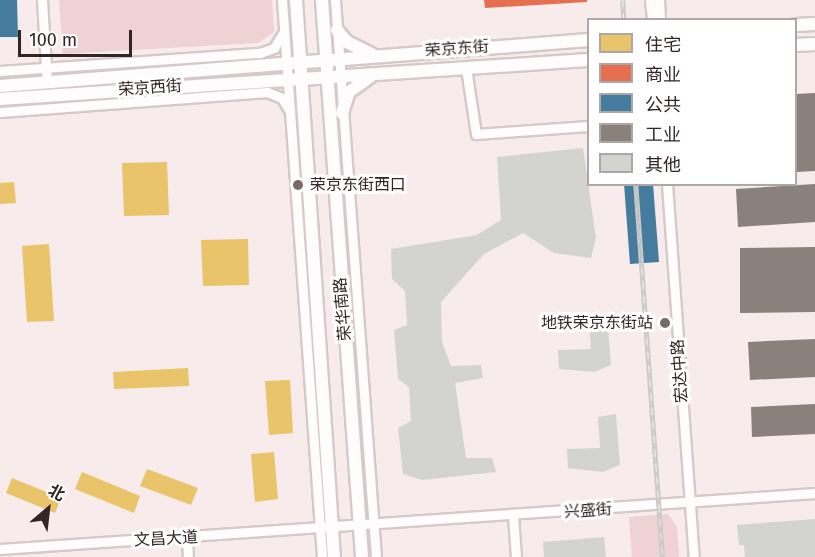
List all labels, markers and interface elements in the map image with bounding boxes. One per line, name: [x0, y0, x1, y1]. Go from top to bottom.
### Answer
scale bar: [21, 18, 135, 56]
legend: [587, 18, 797, 186]
text: 100 m: [29, 29, 77, 51]
text: 住宅: [645, 34, 681, 56]
street label: 荣京东街: [424, 37, 490, 61]
text: 商业: [645, 64, 681, 86]
street label: 荣京西街: [117, 76, 183, 100]
text: 公共: [645, 94, 681, 116]
text: 工业: [645, 124, 681, 146]
text: 其他: [645, 154, 681, 176]
place label: 荣京东街西口: [310, 175, 406, 195]
marker: 荣京东街西口: [291, 178, 305, 192]
street label: 荣华南路: [331, 276, 355, 342]
place label: 地铁荣京东街站: [541, 313, 653, 333]
marker: 地铁荣京东街站: [658, 316, 672, 330]
street label: 宏达中路: [668, 338, 692, 404]
north arrow: [18, 479, 78, 539]
text: 北: [45, 481, 68, 505]
street label: 兴盛街: [563, 500, 613, 522]
street label: 文昌大道: [134, 528, 198, 550]

